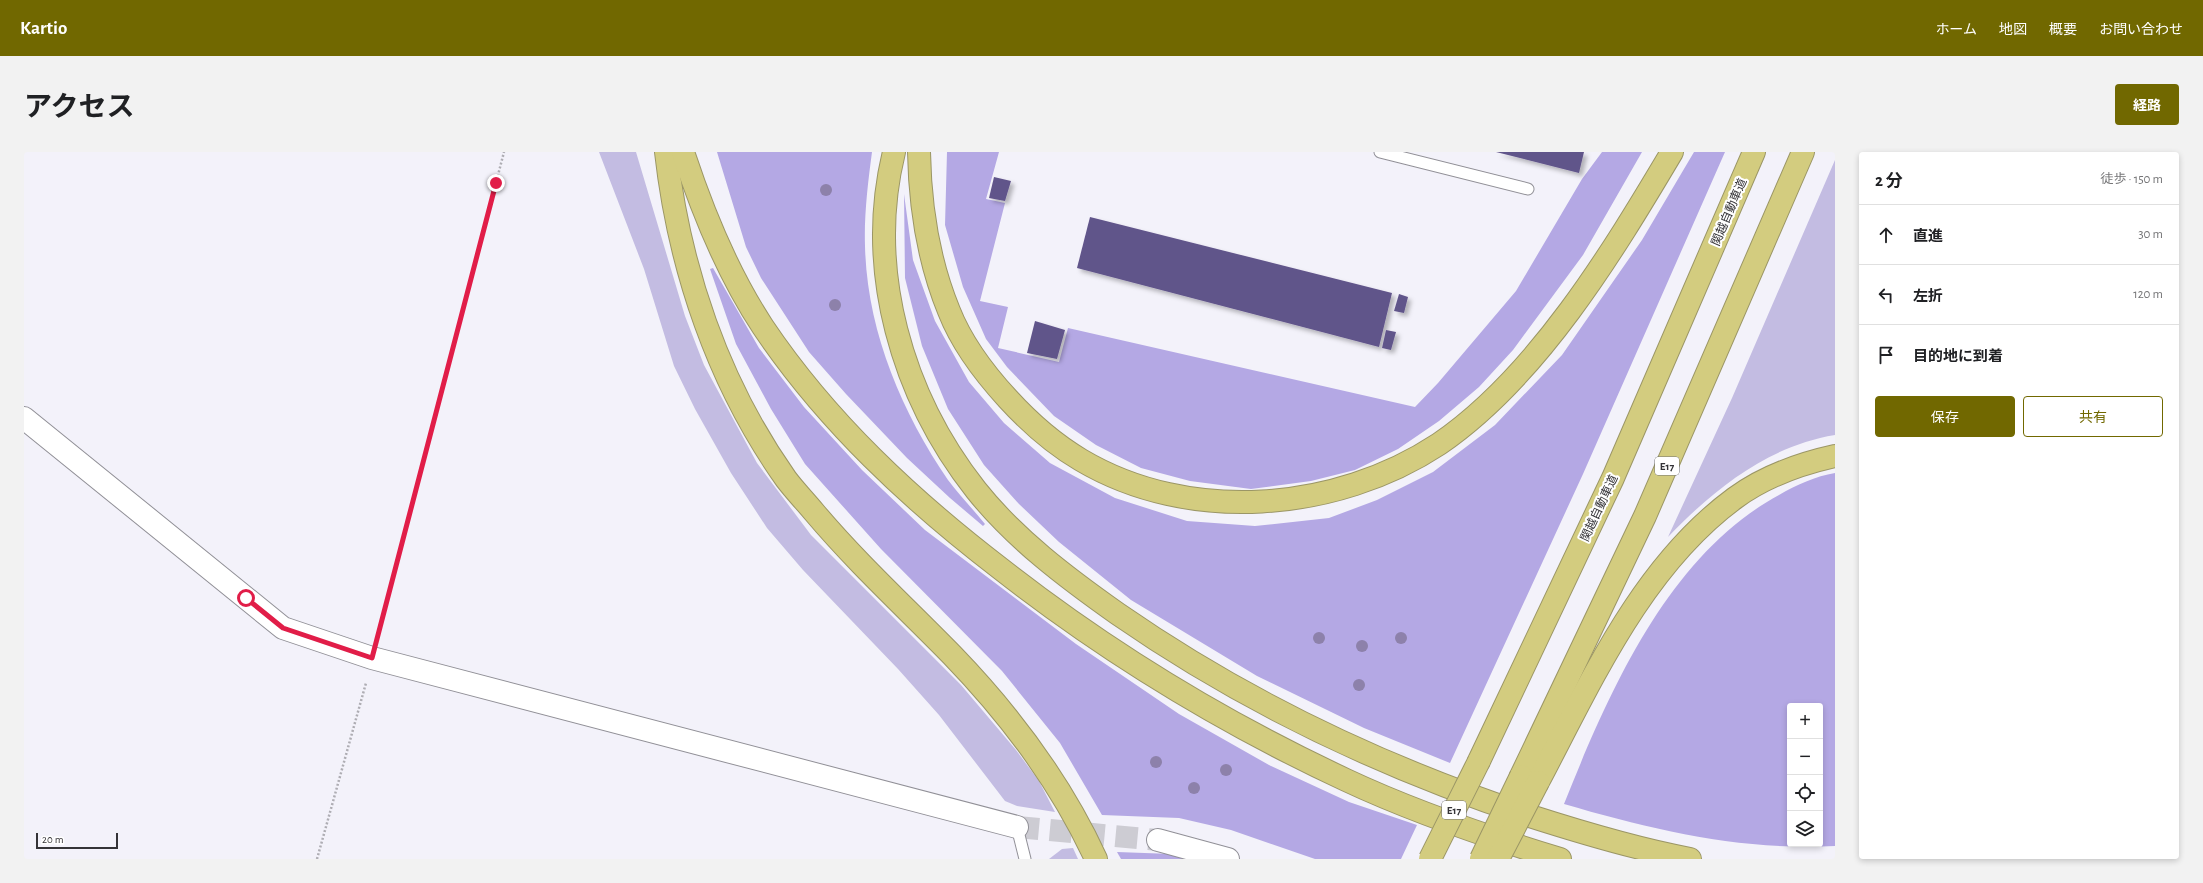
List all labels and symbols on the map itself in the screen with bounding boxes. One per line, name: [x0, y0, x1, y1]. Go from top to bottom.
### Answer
route end: [487, 174, 505, 192]
street label: 関越自動車道: [1708, 176, 1749, 247]
road number: E17: [1655, 457, 1679, 475]
street label: 関越自動車道: [1577, 472, 1620, 543]
route start: [237, 589, 255, 607]
road number: E17: [1442, 801, 1466, 819]
scale bar: [36, 831, 118, 850]

